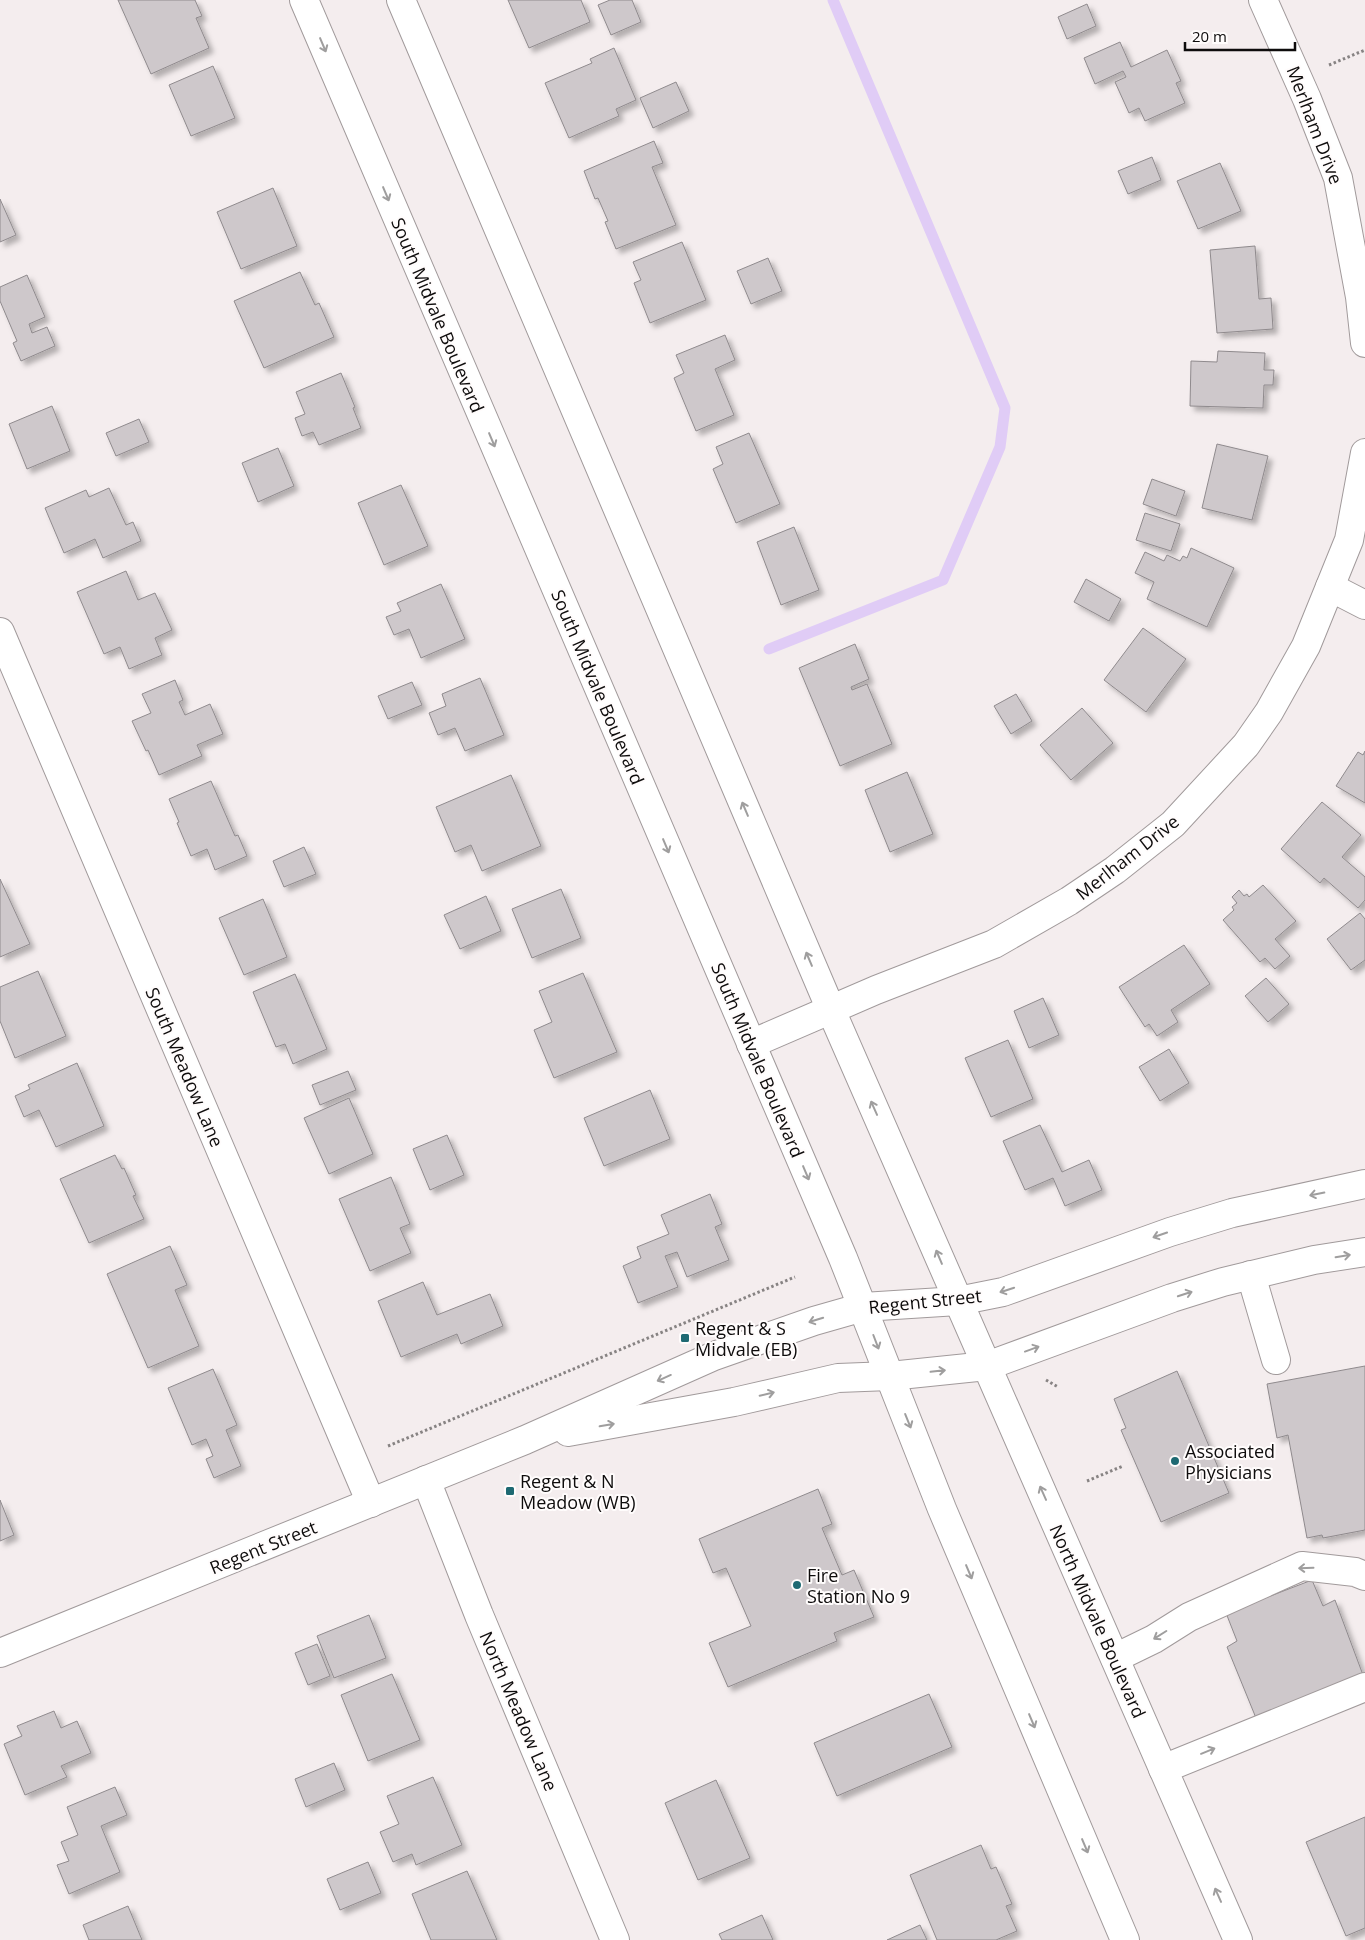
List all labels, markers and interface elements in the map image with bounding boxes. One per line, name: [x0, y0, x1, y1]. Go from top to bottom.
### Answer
scale bar: [1185, 20, 1295, 52]
text: 20 m: [1192, 26, 1227, 46]
one-way arrow: [318, 37, 328, 52]
street label: Merlham Drive: [1281, 63, 1349, 187]
one-way arrow: [383, 187, 392, 202]
street label: South Midvale Boulevard: [386, 214, 490, 416]
one-way arrow: [487, 432, 497, 447]
street label: South Midvale Boulevard: [546, 586, 650, 788]
one-way arrow: [740, 802, 750, 817]
street label: Merlham Drive: [1071, 809, 1183, 905]
one-way arrow: [662, 838, 672, 853]
one-way arrow: [804, 951, 813, 967]
street label: South Midvale Boulevard: [706, 959, 810, 1161]
street label: South Meadow Lane: [141, 984, 229, 1150]
one-way arrow: [868, 1101, 878, 1116]
one-way arrow: [801, 1165, 811, 1180]
one-way arrow: [1310, 1190, 1326, 1199]
one-way arrow: [1153, 1231, 1168, 1240]
one-way arrow: [933, 1250, 943, 1265]
one-way arrow: [1335, 1250, 1351, 1260]
street label: Regent Street: [867, 1283, 983, 1319]
one-way arrow: [999, 1285, 1015, 1295]
one-way arrow: [1177, 1289, 1193, 1298]
place label: Regent & S Midvale (EB): [695, 1316, 797, 1361]
one-way arrow: [808, 1316, 824, 1326]
marker: Regent & S Midvale (EB): [679, 1332, 691, 1344]
one-way arrow: [873, 1334, 882, 1349]
one-way arrow: [1024, 1344, 1040, 1353]
one-way arrow: [930, 1366, 946, 1376]
one-way arrow: [657, 1374, 672, 1384]
one-way arrow: [758, 1389, 774, 1398]
one-way arrow: [904, 1413, 913, 1428]
one-way arrow: [599, 1420, 615, 1429]
place label: Associated Physicians: [1185, 1439, 1275, 1484]
marker: Associated Physicians: [1169, 1455, 1181, 1467]
place label: Regent & N Meadow (WB): [520, 1469, 636, 1514]
marker: Regent & N Meadow (WB): [504, 1485, 516, 1497]
one-way arrow: [1037, 1486, 1047, 1501]
street label: Regent Street: [206, 1515, 320, 1579]
street label: North Midvale Boulevard: [1044, 1520, 1152, 1722]
place label: Fire Station No 9: [807, 1563, 910, 1608]
one-way arrow: [1299, 1563, 1315, 1573]
one-way arrow: [965, 1564, 974, 1579]
marker: Fire Station No 9: [791, 1579, 803, 1591]
street label: North Meadow Lane: [475, 1628, 563, 1794]
one-way arrow: [1153, 1631, 1167, 1641]
one-way arrow: [1028, 1713, 1037, 1729]
one-way arrow: [1200, 1746, 1216, 1755]
one-way arrow: [1081, 1838, 1091, 1853]
one-way arrow: [1213, 1888, 1223, 1903]

